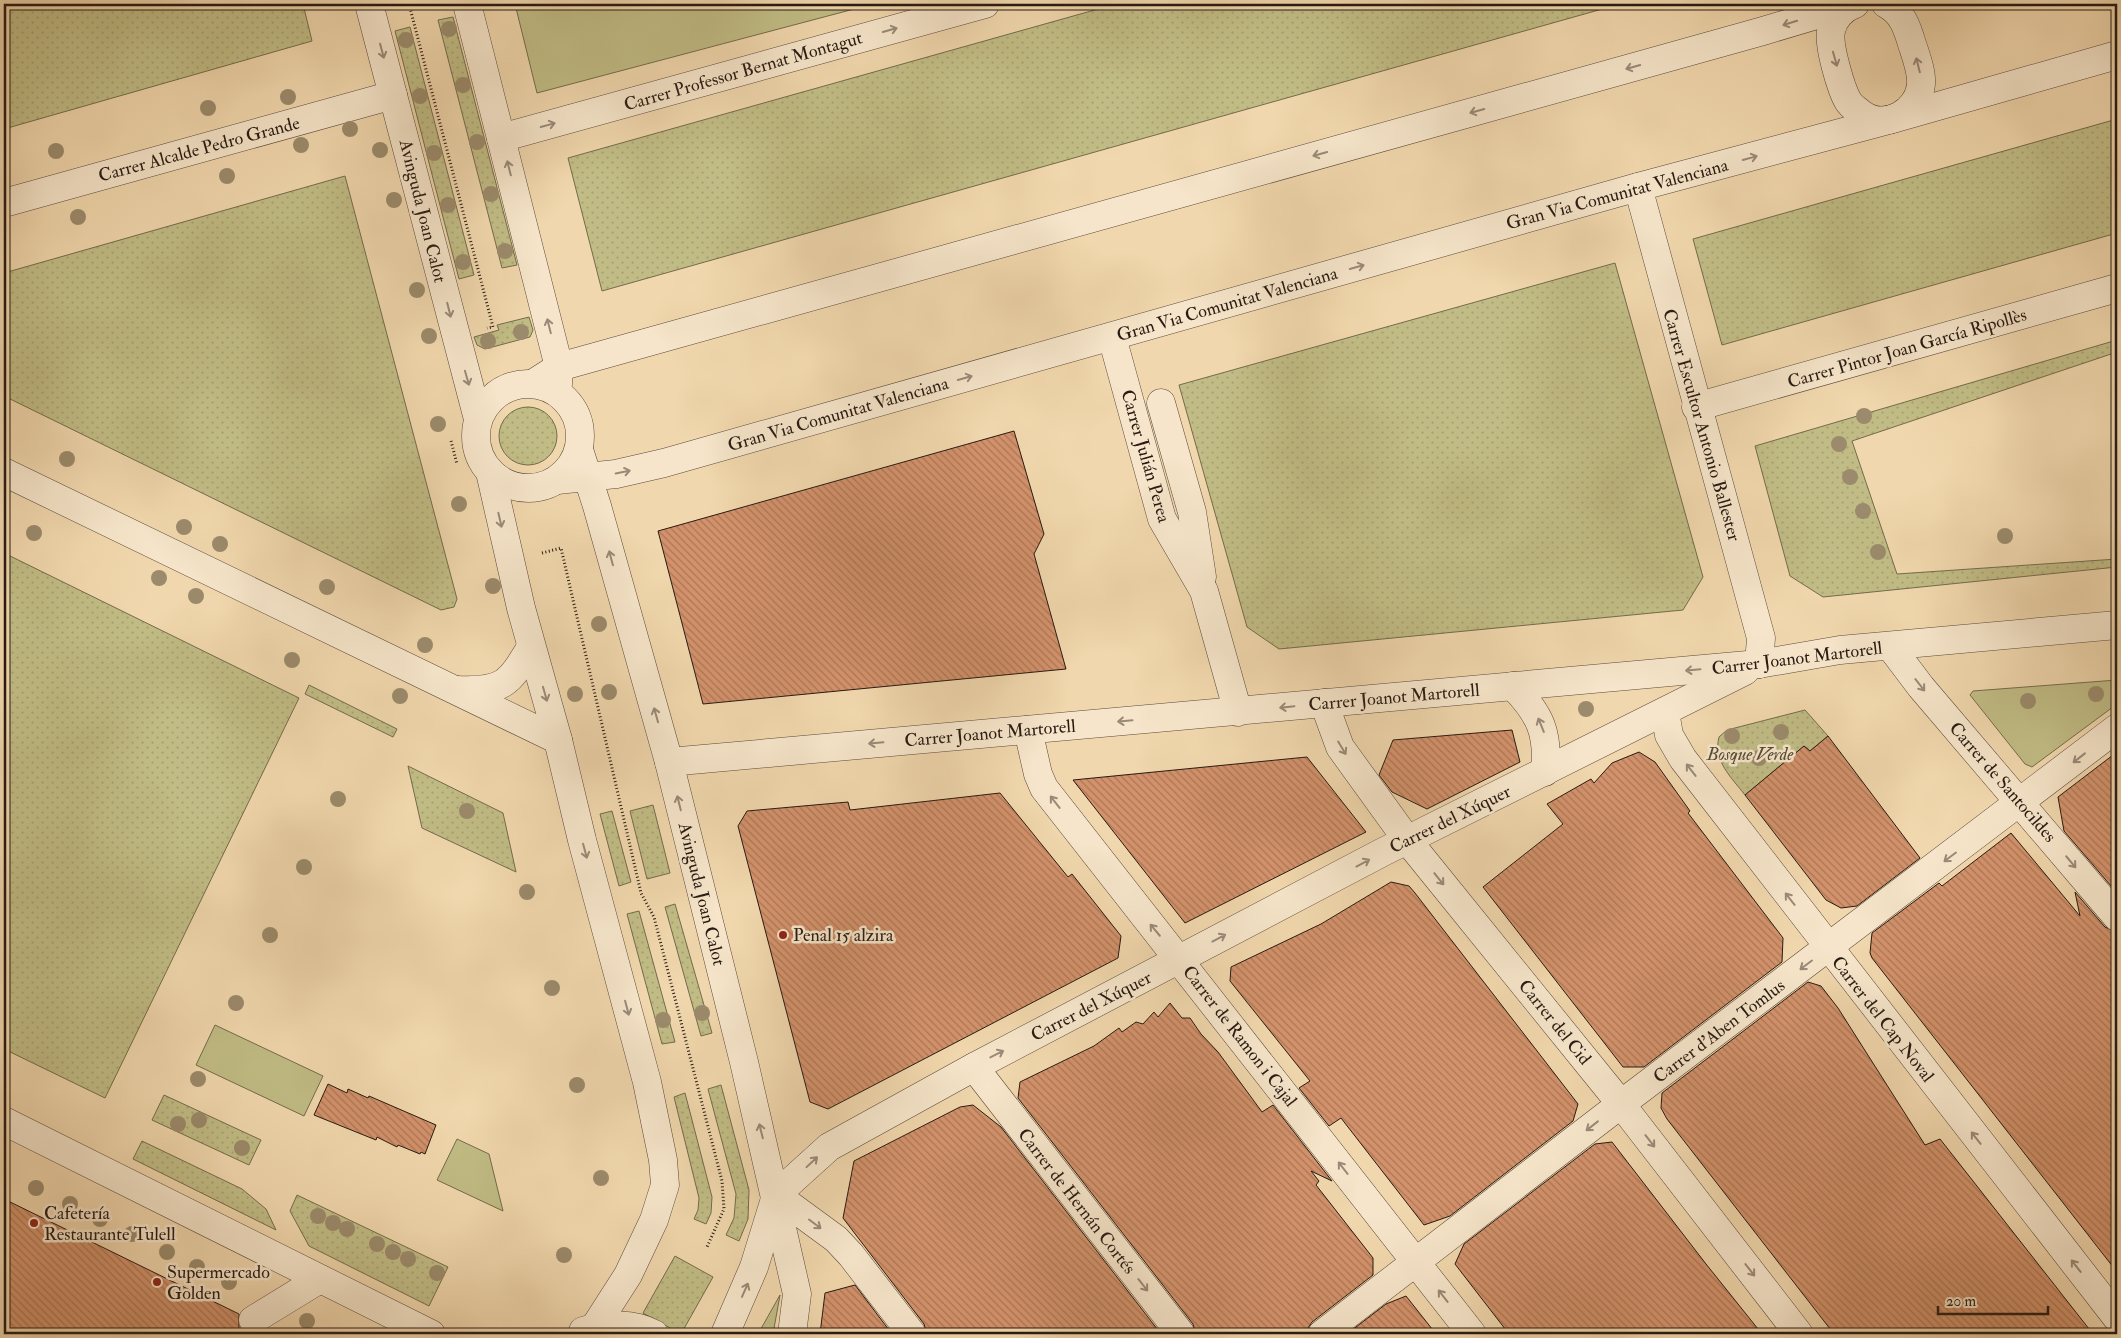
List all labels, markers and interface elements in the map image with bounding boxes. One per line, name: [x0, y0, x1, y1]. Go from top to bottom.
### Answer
one-way arrow: [1782, 19, 1798, 28]
one-way arrow: [882, 25, 898, 34]
street label: Carrer Professor Bernat Montagut: [621, 26, 865, 117]
one-way arrow: [377, 42, 387, 58]
one-way arrow: [1831, 51, 1841, 67]
one-way arrow: [1913, 58, 1922, 74]
one-way arrow: [1626, 63, 1642, 73]
one-way arrow: [1469, 106, 1485, 116]
street label: Carrer Alcalde Pedro Grande: [96, 111, 303, 187]
one-way arrow: [540, 120, 556, 129]
street label: Avinguda Joan Calot: [393, 136, 451, 285]
one-way arrow: [1313, 150, 1329, 160]
one-way arrow: [1741, 152, 1757, 162]
street label: Gran Via Comunitat Valenciana: [1504, 154, 1731, 235]
one-way arrow: [504, 160, 513, 176]
street label: Gran Via Comunitat Valenciana: [1114, 262, 1341, 347]
one-way arrow: [1349, 262, 1365, 271]
one-way arrow: [444, 301, 454, 317]
street label: Carrer Pintor Joan García Ripollès: [1785, 303, 2029, 394]
street label: Carrer Escultor Antonio Ballester: [1657, 306, 1746, 544]
one-way arrow: [544, 318, 553, 334]
one-way arrow: [462, 370, 472, 386]
street label: Gran Via Comunitat Valenciana: [725, 372, 952, 457]
one-way arrow: [957, 373, 973, 383]
street label: Carrer Julián Perea: [1116, 387, 1176, 526]
one-way arrow: [614, 467, 630, 476]
one-way arrow: [496, 511, 505, 527]
one-way arrow: [606, 551, 616, 567]
street label: Carrer Joanot Martorell: [1710, 637, 1884, 680]
one-way arrow: [1685, 666, 1701, 675]
one-way arrow: [1914, 678, 1925, 691]
street label: Carrer Joanot Martorell: [1308, 679, 1481, 716]
one-way arrow: [541, 685, 550, 701]
one-way arrow: [1279, 702, 1295, 712]
one-way arrow: [650, 707, 660, 723]
street label: Carrer Joanot Martorell: [904, 715, 1077, 752]
one-way arrow: [1117, 717, 1133, 726]
street label: Carrer de Santocildes: [1944, 717, 2061, 847]
one-way arrow: [1535, 718, 1545, 733]
one-way arrow: [868, 738, 884, 748]
one-way arrow: [1337, 741, 1347, 755]
park label: Bosque Verde: [1706, 743, 1794, 766]
one-way arrow: [2073, 753, 2086, 764]
one-way arrow: [1686, 764, 1697, 777]
street label: Carrer del Xúquer: [1386, 780, 1515, 859]
one-way arrow: [1050, 795, 1060, 809]
one-way arrow: [674, 796, 683, 812]
street label: Avinguda Joan Calot: [672, 819, 730, 968]
one-way arrow: [581, 843, 590, 859]
one-way arrow: [1943, 852, 1957, 862]
one-way arrow: [2065, 855, 2076, 868]
one-way arrow: [1355, 858, 1370, 867]
one-way arrow: [1433, 872, 1444, 885]
one-way arrow: [1785, 893, 1796, 906]
place label: Penal 15 alzira: [793, 924, 894, 947]
one-way arrow: [1150, 924, 1161, 937]
marker: Penal 15 alzira: [777, 929, 789, 941]
one-way arrow: [1211, 933, 1226, 942]
street label: Carrer del Cap Noval: [1826, 952, 1939, 1087]
one-way arrow: [1800, 960, 1813, 971]
street label: Carrer de Ramon i Cajal: [1177, 961, 1302, 1112]
street label: Carrer del Xúquer: [1027, 966, 1156, 1047]
street label: Carrer d'Aben Tomlus: [1649, 974, 1790, 1088]
street label: Carrer del Cid: [1513, 975, 1596, 1070]
one-way arrow: [623, 1000, 632, 1016]
one-way arrow: [990, 1049, 1005, 1059]
one-way arrow: [1585, 1121, 1599, 1131]
one-way arrow: [756, 1123, 765, 1139]
street label: Carrer de Hernán Cortés: [1013, 1124, 1141, 1279]
one-way arrow: [1971, 1132, 1982, 1145]
one-way arrow: [1645, 1134, 1656, 1147]
one-way arrow: [806, 1156, 818, 1168]
one-way arrow: [1337, 1161, 1348, 1174]
place label: Cafetería Restaurante Tulell: [44, 1202, 176, 1246]
marker: Cafetería Restaurante Tulell: [28, 1217, 40, 1229]
one-way arrow: [808, 1219, 822, 1229]
one-way arrow: [2071, 1260, 2082, 1273]
place label: Supermercado Golden: [167, 1261, 270, 1305]
one-way arrow: [1744, 1263, 1755, 1276]
marker: Supermercado Golden: [151, 1276, 163, 1288]
one-way arrow: [1137, 1278, 1148, 1291]
one-way arrow: [740, 1283, 750, 1298]
scale bar: [1938, 1283, 2048, 1315]
one-way arrow: [1437, 1290, 1448, 1303]
text: 20 m: [1946, 1292, 1976, 1311]

